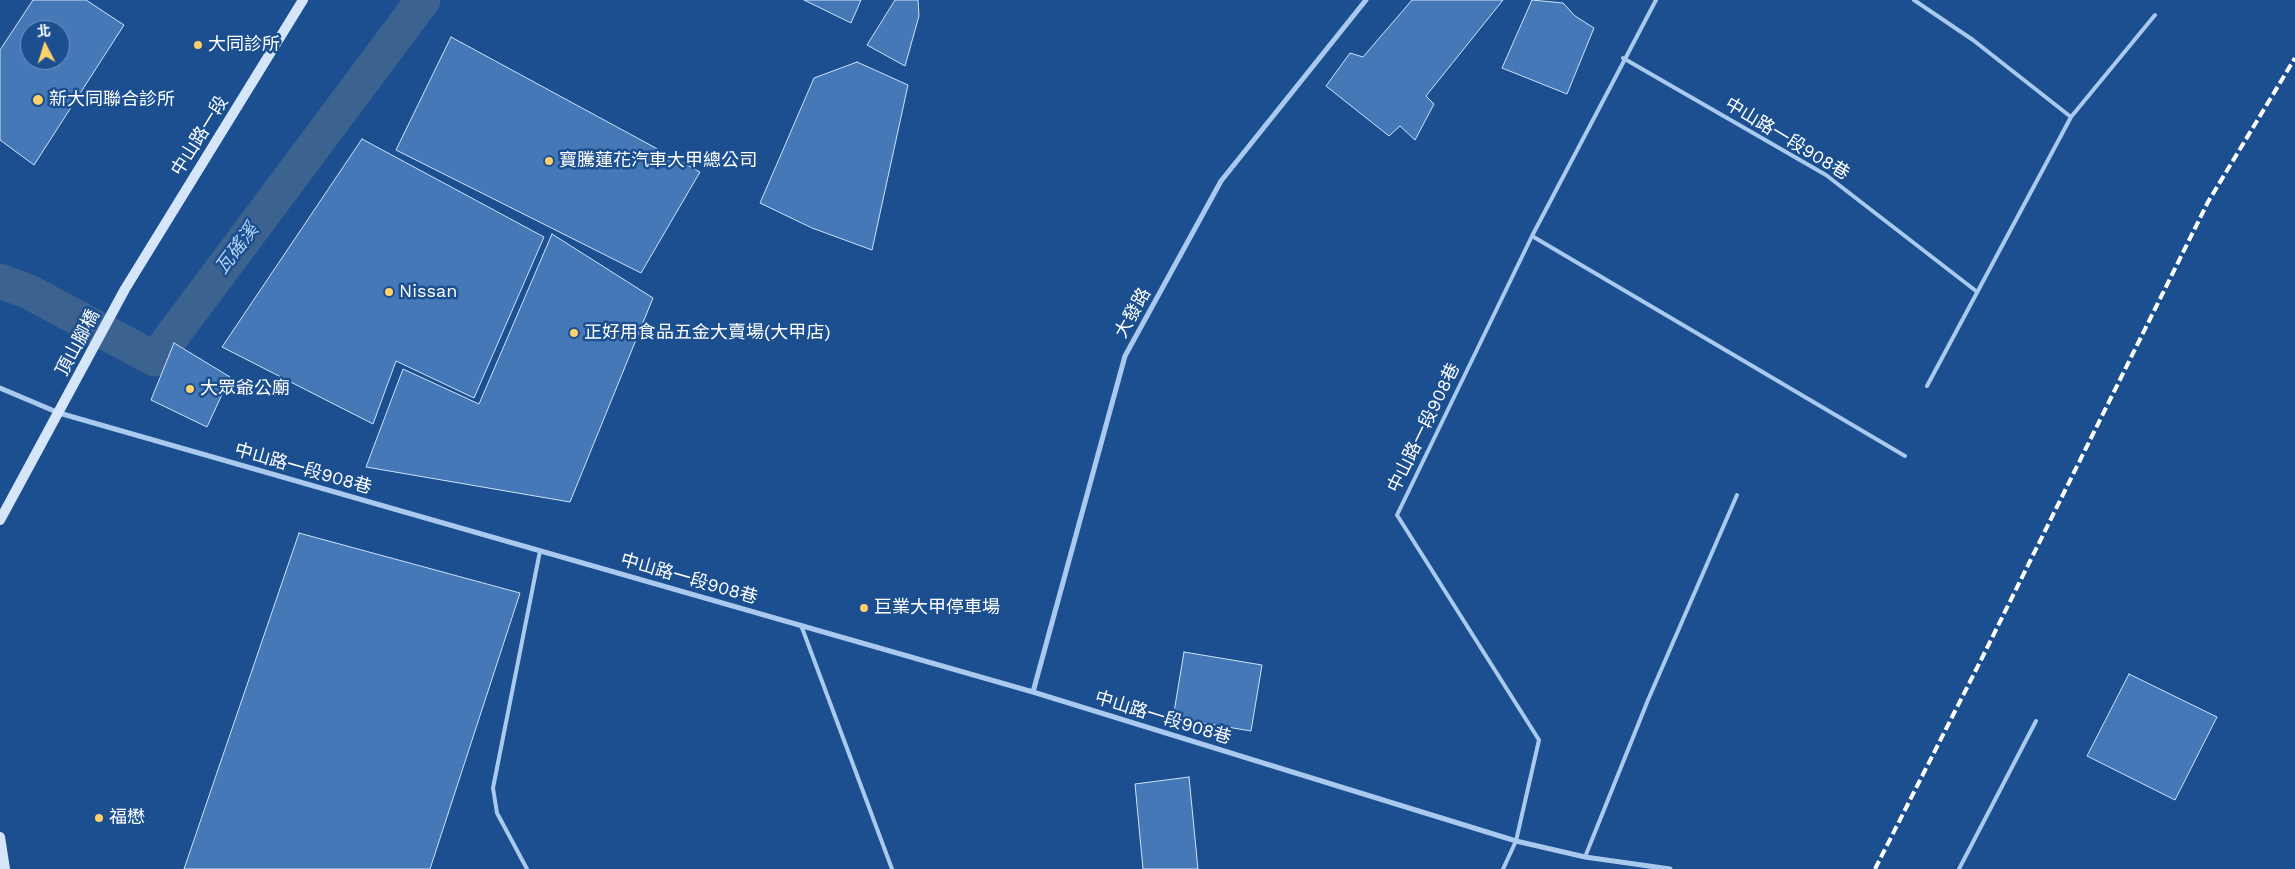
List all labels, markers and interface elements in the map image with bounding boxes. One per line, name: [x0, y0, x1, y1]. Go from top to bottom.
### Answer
north arrow: [20, 20, 70, 70]
text: 北: [36, 22, 51, 40]
place label: 大同診所: [208, 34, 280, 56]
marker: 大同診所: [192, 39, 204, 51]
place label: 新大同聯合診所: [49, 89, 175, 111]
street label: 中山路一段: [167, 92, 233, 180]
marker: 新大同聯合診所: [31, 93, 45, 107]
street label: 中山路一段908巷: [1721, 93, 1853, 185]
place label: 寶騰蓮花汽車大甲總公司: [559, 150, 757, 172]
marker: 寶騰蓮花汽車大甲總公司: [543, 155, 555, 167]
water label: 瓦磘溪: [211, 219, 263, 279]
place label: Nissan: [399, 281, 457, 303]
street label: 大發路: [1110, 284, 1156, 342]
marker: Nissan: [383, 286, 395, 298]
street label: 頂山腳橋: [52, 306, 104, 380]
place label: 正好用食品五金大賣場(大甲店): [584, 322, 831, 344]
marker: 正好用食品五金大賣場(大甲店): [568, 327, 580, 339]
street label: 中山路一段908巷: [1383, 360, 1465, 496]
place label: 大眾爺公廟: [200, 378, 290, 400]
marker: 大眾爺公廟: [184, 383, 196, 395]
street label: 中山路一段908巷: [232, 439, 374, 499]
street label: 中山路一段908巷: [618, 549, 760, 609]
place label: 巨業大甲停車場: [874, 597, 1000, 619]
marker: 巨業大甲停車場: [858, 602, 870, 614]
street label: 中山路一段908巷: [1092, 687, 1234, 749]
place label: 福懋: [109, 807, 145, 829]
marker: 福懋: [93, 812, 105, 824]

